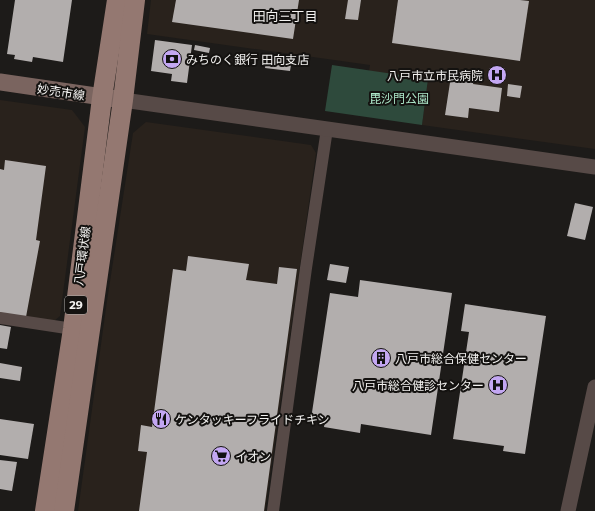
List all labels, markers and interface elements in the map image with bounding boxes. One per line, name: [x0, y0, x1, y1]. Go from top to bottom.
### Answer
district label: 田向三丁目: [252, 8, 318, 24]
bank icon: みちのく銀行 田向支店: [161, 48, 183, 70]
place label: みちのく銀行 田向支店: [186, 52, 309, 67]
hospital icon: 八戸市立市民病院: [486, 64, 508, 86]
place label: 八戸市立市民病院: [387, 68, 483, 83]
street label: 妙売市線: [36, 81, 86, 103]
park label: 毘沙門公園: [369, 91, 429, 106]
street label: 八戸環状線: [71, 225, 93, 287]
road number: 29: [65, 296, 87, 314]
building icon: 八戸市総合保健センター: [370, 347, 392, 369]
place label: 八戸市総合保健センター: [395, 351, 527, 366]
hospital icon: 八戸市総合健診センター: [487, 374, 509, 396]
place label: 八戸市総合健診センター: [352, 378, 484, 393]
restaurant icon: ケンタッキーフライドチキン: [150, 408, 172, 430]
place label: ケンタッキーフライドチキン: [175, 412, 330, 427]
supermarket icon: イオン: [210, 445, 232, 467]
place label: イオン: [235, 449, 271, 464]

